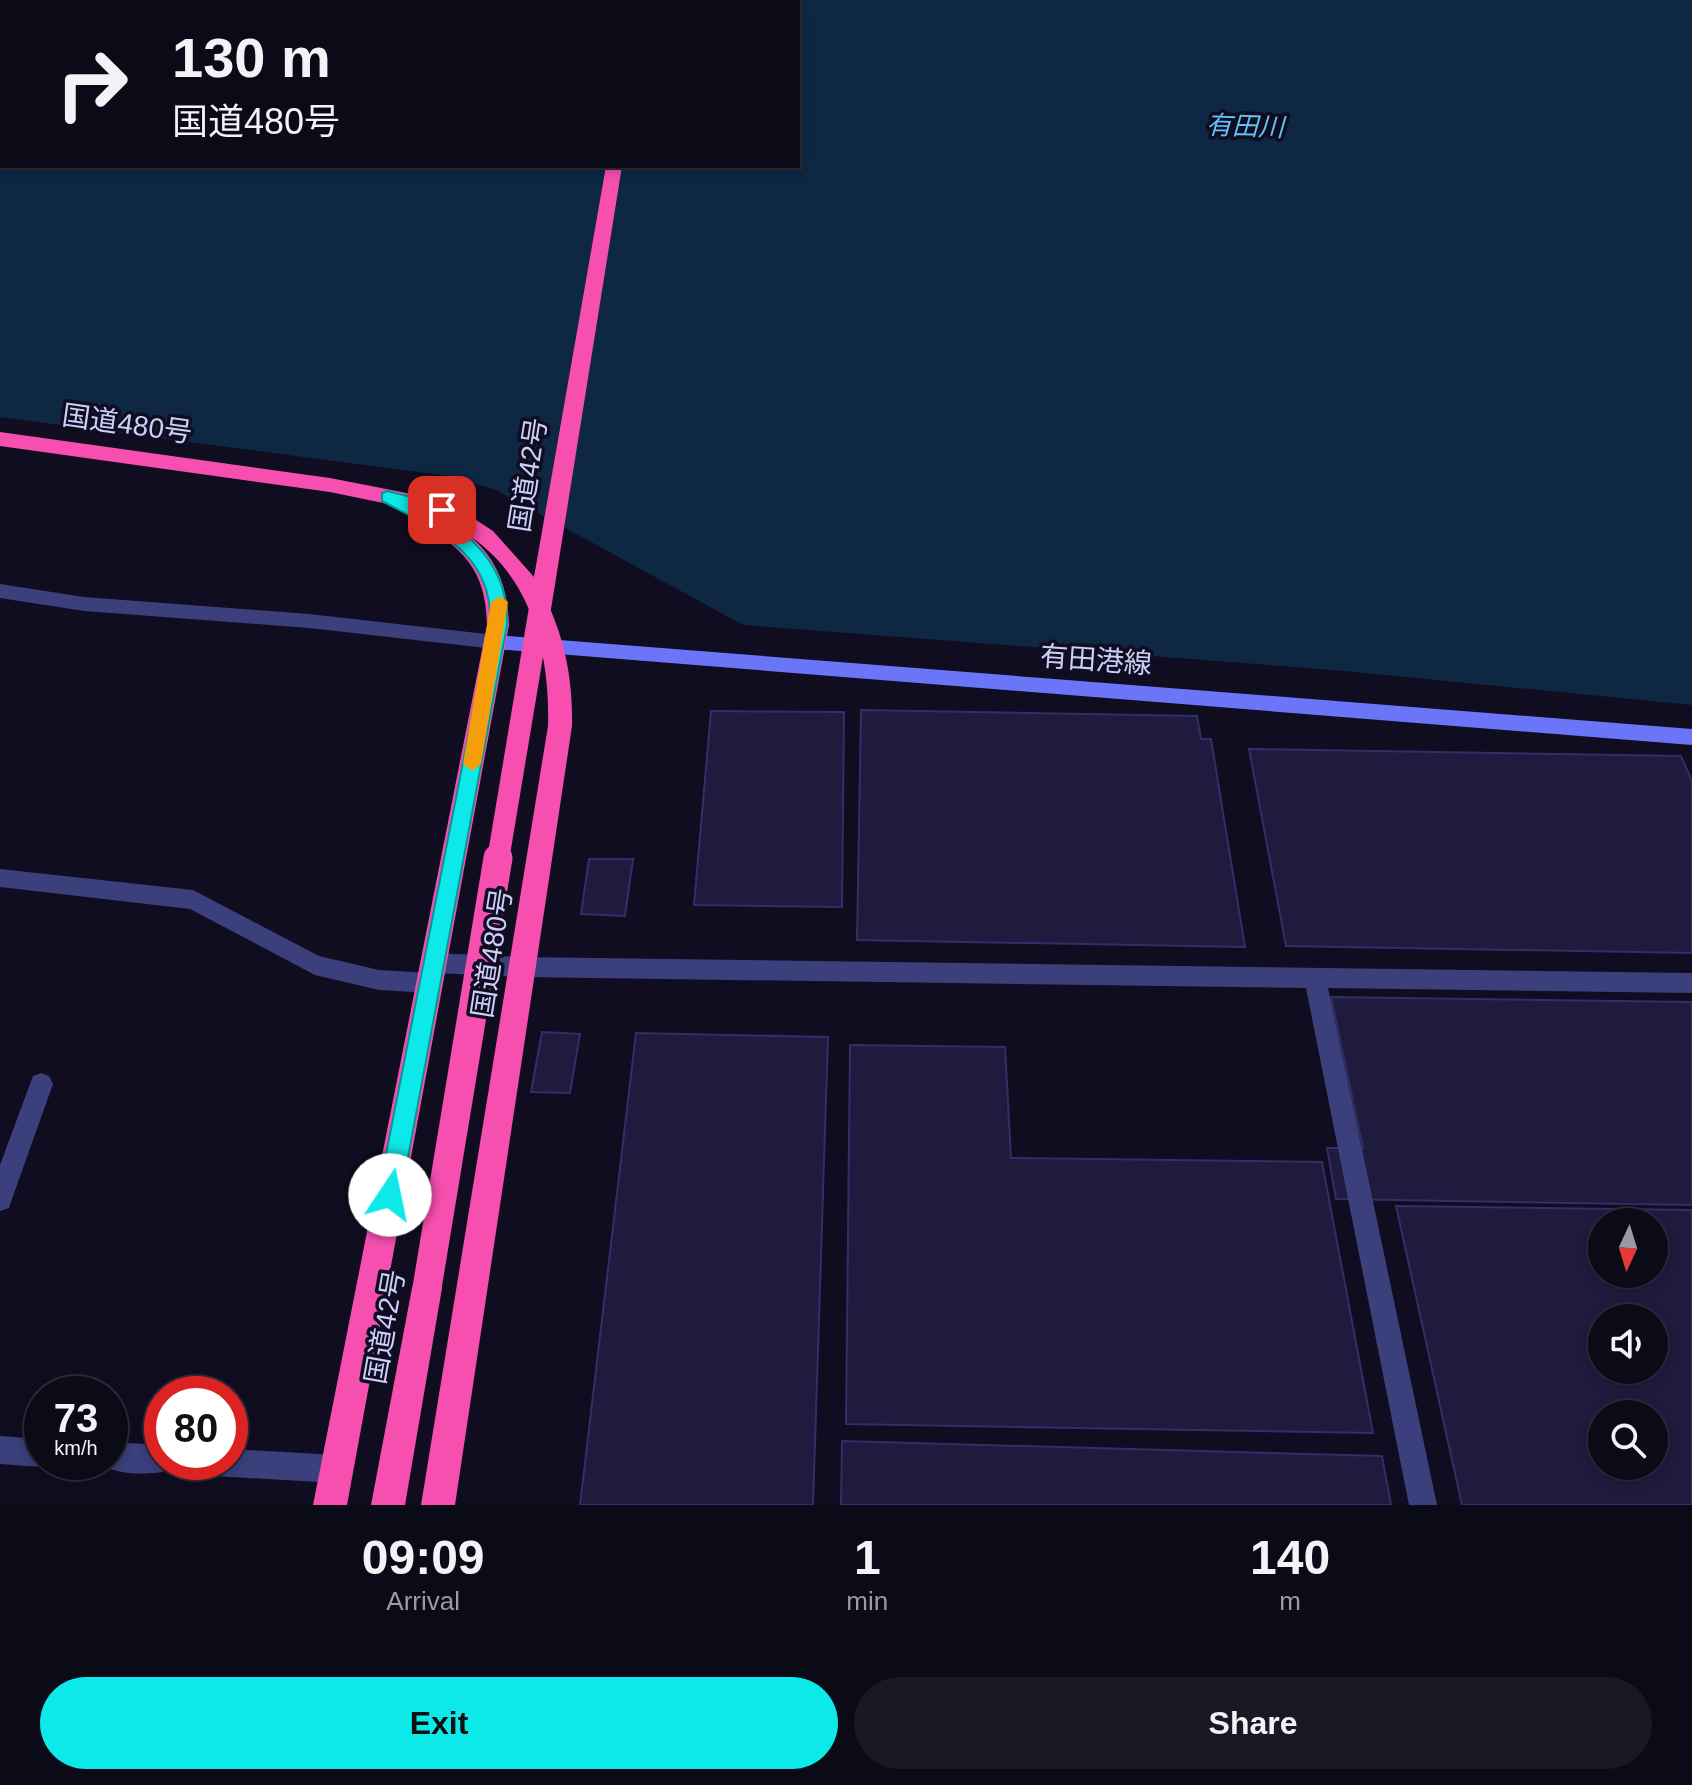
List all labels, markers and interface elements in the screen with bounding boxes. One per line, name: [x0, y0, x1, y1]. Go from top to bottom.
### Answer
text: 130 m: [172, 26, 331, 89]
icon: right: [40, 32, 144, 136]
text: 国道480号: [172, 101, 340, 142]
water label: 有田川: [1205, 110, 1287, 142]
street label: 国道480号: [60, 400, 194, 448]
street label: 国道42号: [504, 416, 552, 534]
pin: [408, 476, 476, 544]
icon: arrive: [420, 488, 464, 532]
street label: 有田港線: [1039, 641, 1153, 679]
street label: 国道480号: [466, 886, 518, 1020]
position arrow: [348, 1153, 432, 1237]
north arrow: [1588, 1208, 1668, 1288]
map controls: [1588, 1208, 1668, 1480]
street label: 国道42号: [360, 1268, 410, 1386]
button: sound: [1588, 1304, 1668, 1384]
speed limit sign: 80: [144, 1376, 248, 1480]
text: 73: [54, 1396, 98, 1440]
button: search: [1588, 1400, 1668, 1480]
text: km/h: [54, 1437, 98, 1459]
text: 09:09: [362, 1531, 485, 1584]
text: 1: [854, 1531, 881, 1584]
text: 140: [1250, 1531, 1330, 1584]
text: Arrival: [386, 1586, 460, 1616]
text: min: [846, 1586, 888, 1616]
text: m: [1279, 1586, 1301, 1616]
button: Exit: [40, 1677, 838, 1769]
button: Share: [854, 1677, 1652, 1769]

